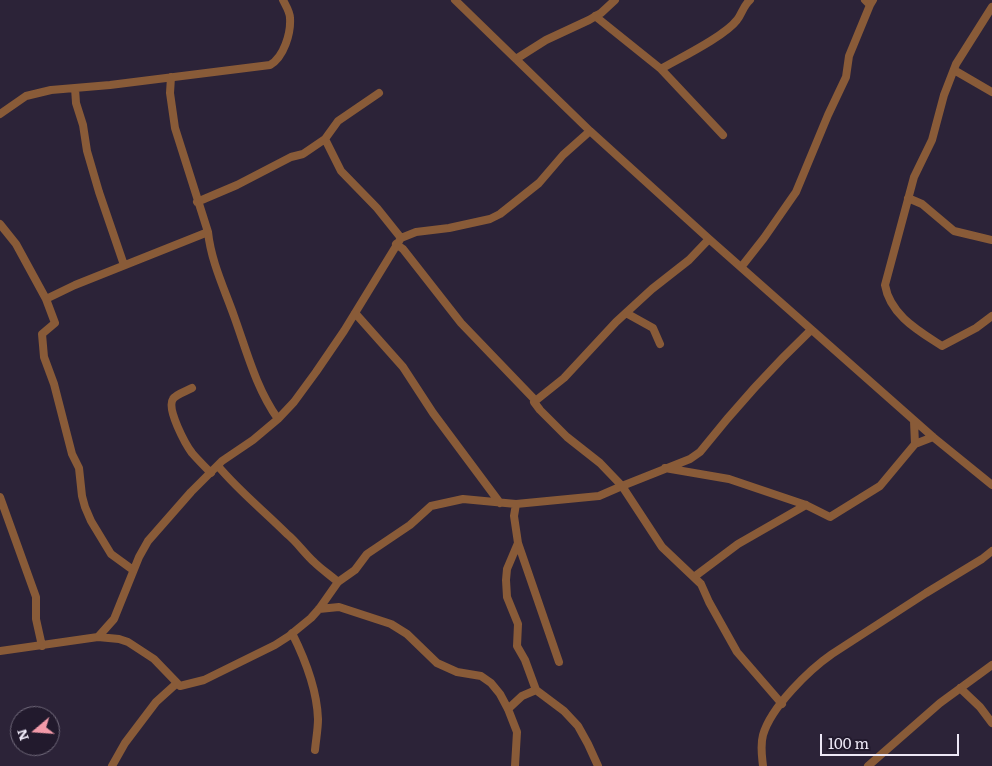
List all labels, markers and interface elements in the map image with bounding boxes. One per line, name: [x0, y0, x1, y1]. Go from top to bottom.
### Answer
north arrow: [10, 706, 60, 756]
scale bar: [822, 724, 961, 756]
text: N: [10, 727, 33, 744]
text: 100 m: [828, 731, 869, 754]

